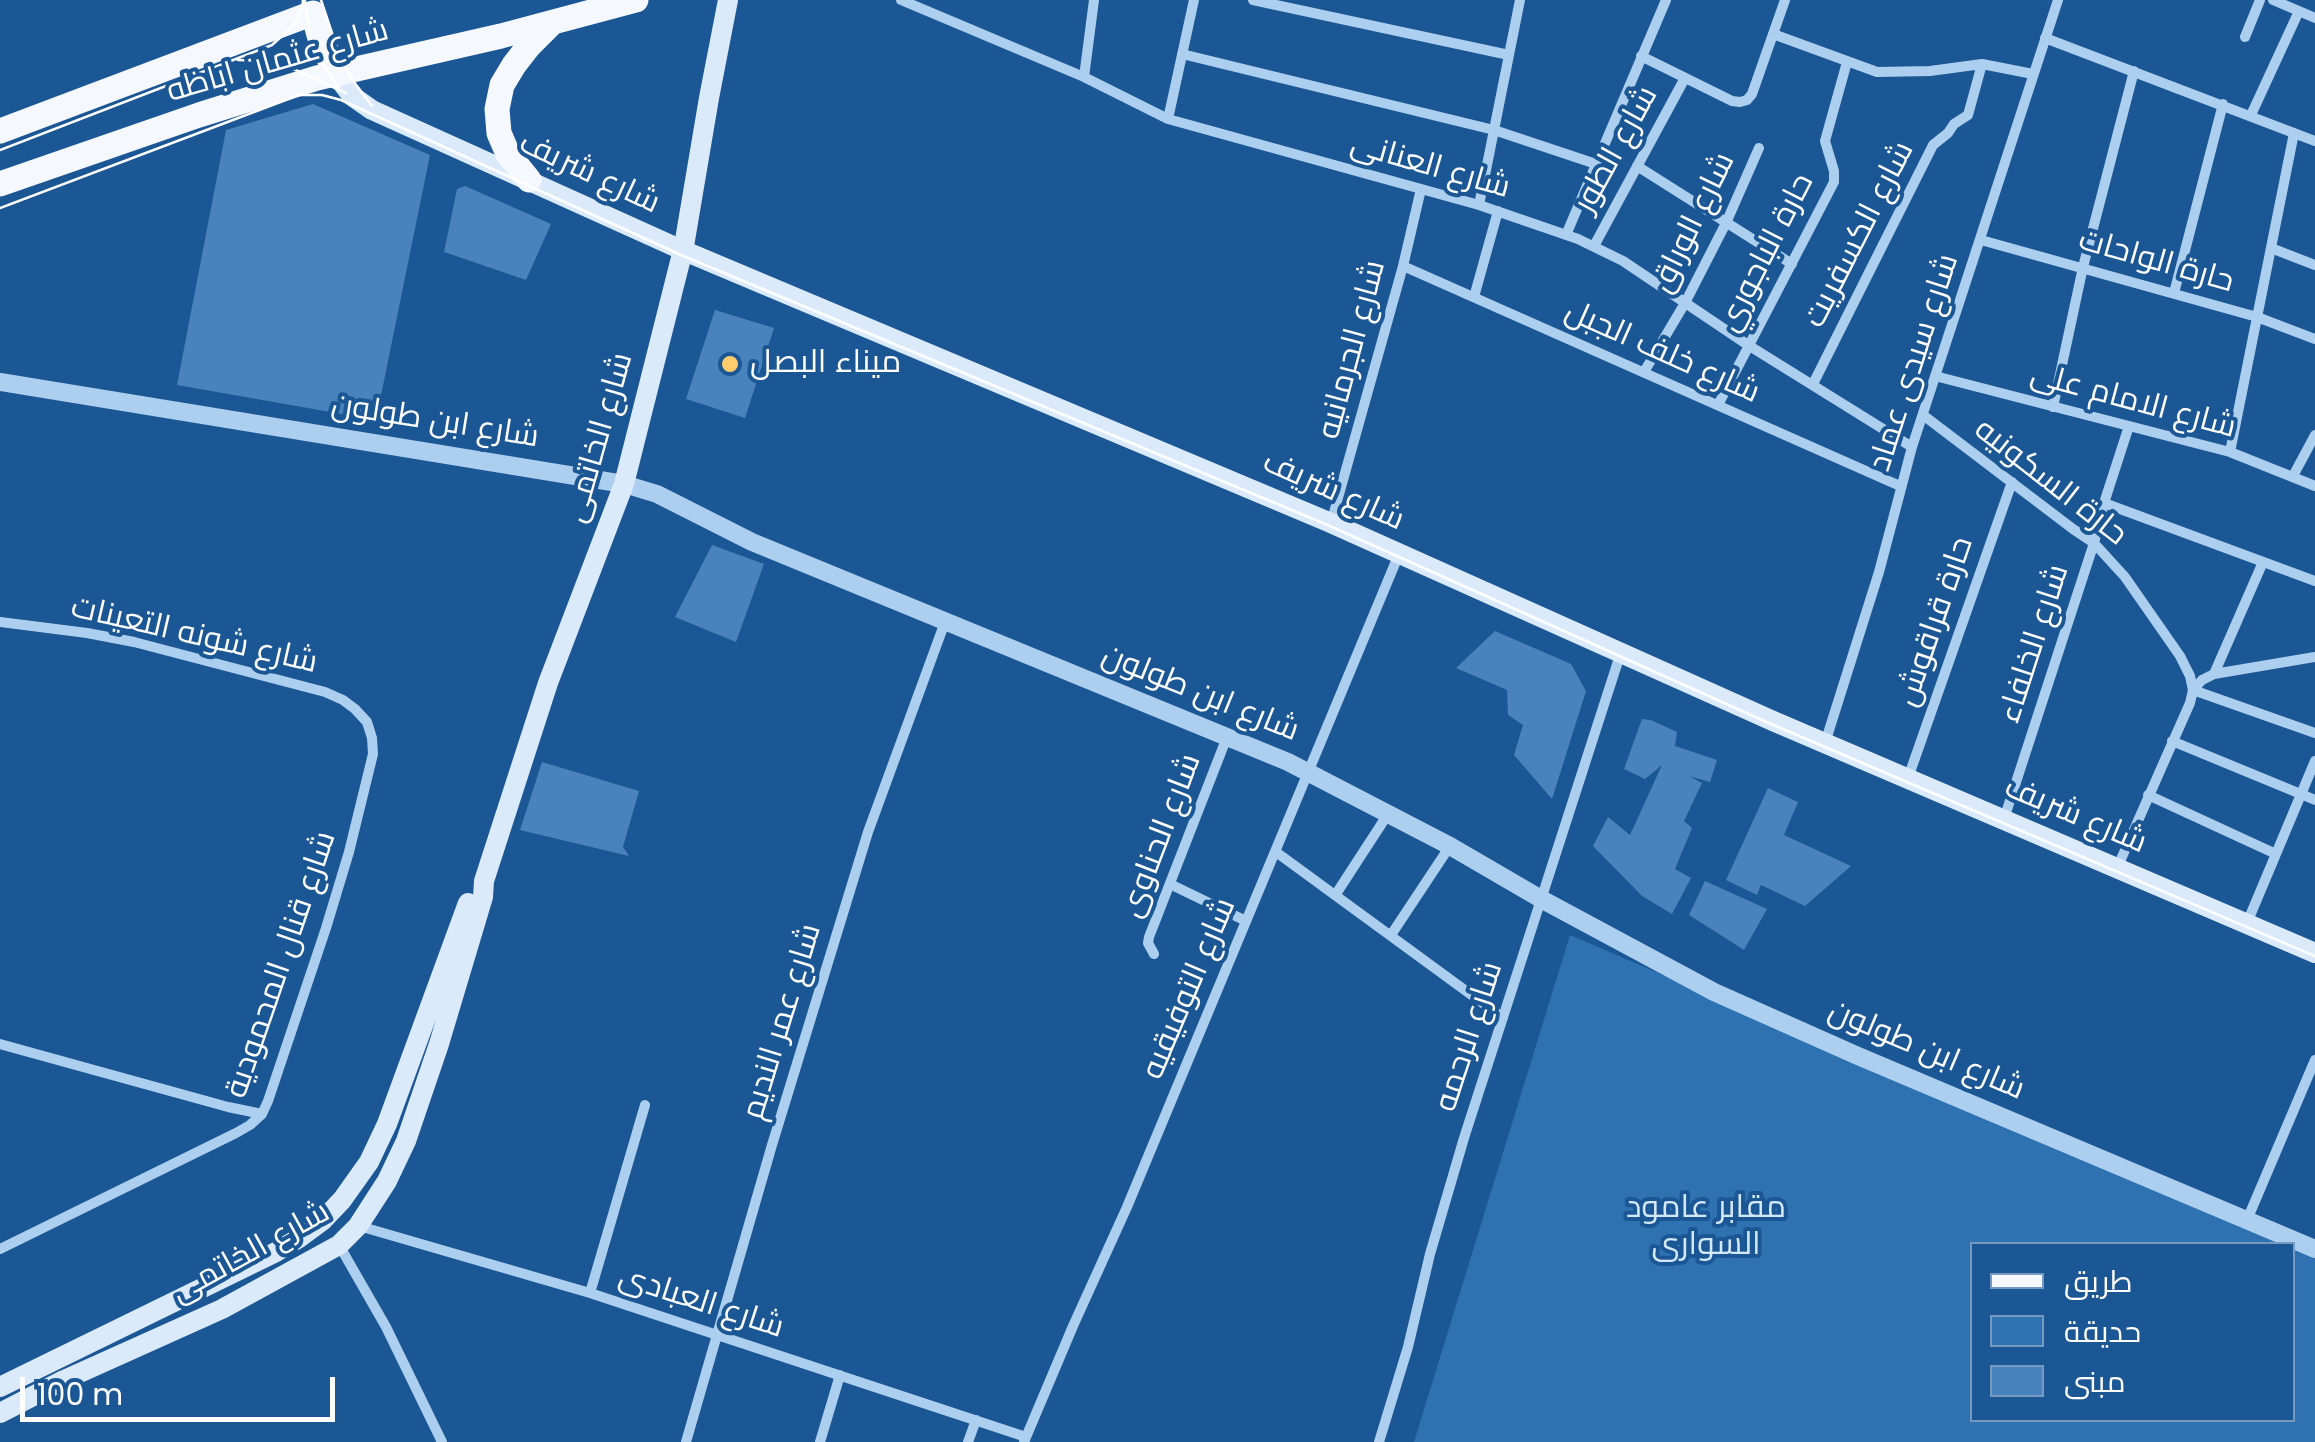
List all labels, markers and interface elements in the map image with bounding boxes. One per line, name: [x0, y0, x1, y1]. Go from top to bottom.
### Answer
street label: شارع عثمان اباظه: [163, 12, 393, 112]
street label: شارع الطور: [1567, 80, 1667, 220]
street label: شارع شريف: [512, 125, 666, 223]
street label: شارع العنانى: [1346, 126, 1514, 208]
street label: شارع الكسفريت: [1797, 135, 1923, 335]
street label: شارع الوراق: [1644, 147, 1744, 299]
street label: حارة الباجوري: [1711, 167, 1823, 339]
street label: حارة الواحات: [2074, 222, 2238, 302]
street label: شارع سيدى عماد: [1862, 250, 1968, 476]
street label: شارع الجرمانيه: [1311, 257, 1395, 443]
street label: شارع خلف الجبل: [1559, 293, 1765, 413]
place label: ميناء البصل: [750, 345, 901, 383]
street label: شارع الخاتمى: [557, 349, 643, 527]
marker: ميناء البصل: [719, 353, 741, 375]
street label: شارع الامام على: [2026, 356, 2240, 448]
street label: شارع ابن طولون: [329, 387, 541, 457]
street label: حارة السكونيه: [1966, 411, 2134, 555]
street label: شارع شريف: [1256, 444, 1410, 540]
street label: حارة قراقوش: [1889, 532, 1983, 712]
street label: شارع الخلفاء: [1991, 560, 2079, 728]
street label: شارع شونه التعينات: [67, 589, 321, 683]
street label: شارع ابن طولون: [1096, 637, 1304, 751]
street label: شارع الحناوى: [1113, 749, 1211, 923]
street label: شارع شريف: [1998, 769, 2152, 863]
street label: شارع قنال المحمودية: [218, 827, 346, 1103]
street label: شارع التوفيقيه: [1135, 893, 1245, 1085]
street label: شارع عمر النديم: [735, 919, 831, 1125]
street label: شارع الرحمه: [1428, 957, 1512, 1117]
street label: شارع ابن طولون: [1822, 992, 2030, 1110]
park label: مقابر عامود السوارى: [1626, 1190, 1786, 1265]
street label: شارع الخاتمى: [165, 1194, 337, 1312]
legend: [1970, 1242, 2295, 1422]
street label: شارع العبادى: [614, 1258, 788, 1348]
text: طريق: [2064, 1260, 2133, 1303]
text: حديقة: [2064, 1310, 2141, 1353]
scale bar: [25, 1357, 340, 1419]
text: مبنى: [2064, 1360, 2125, 1403]
text: 100 m: [37, 1373, 123, 1416]

